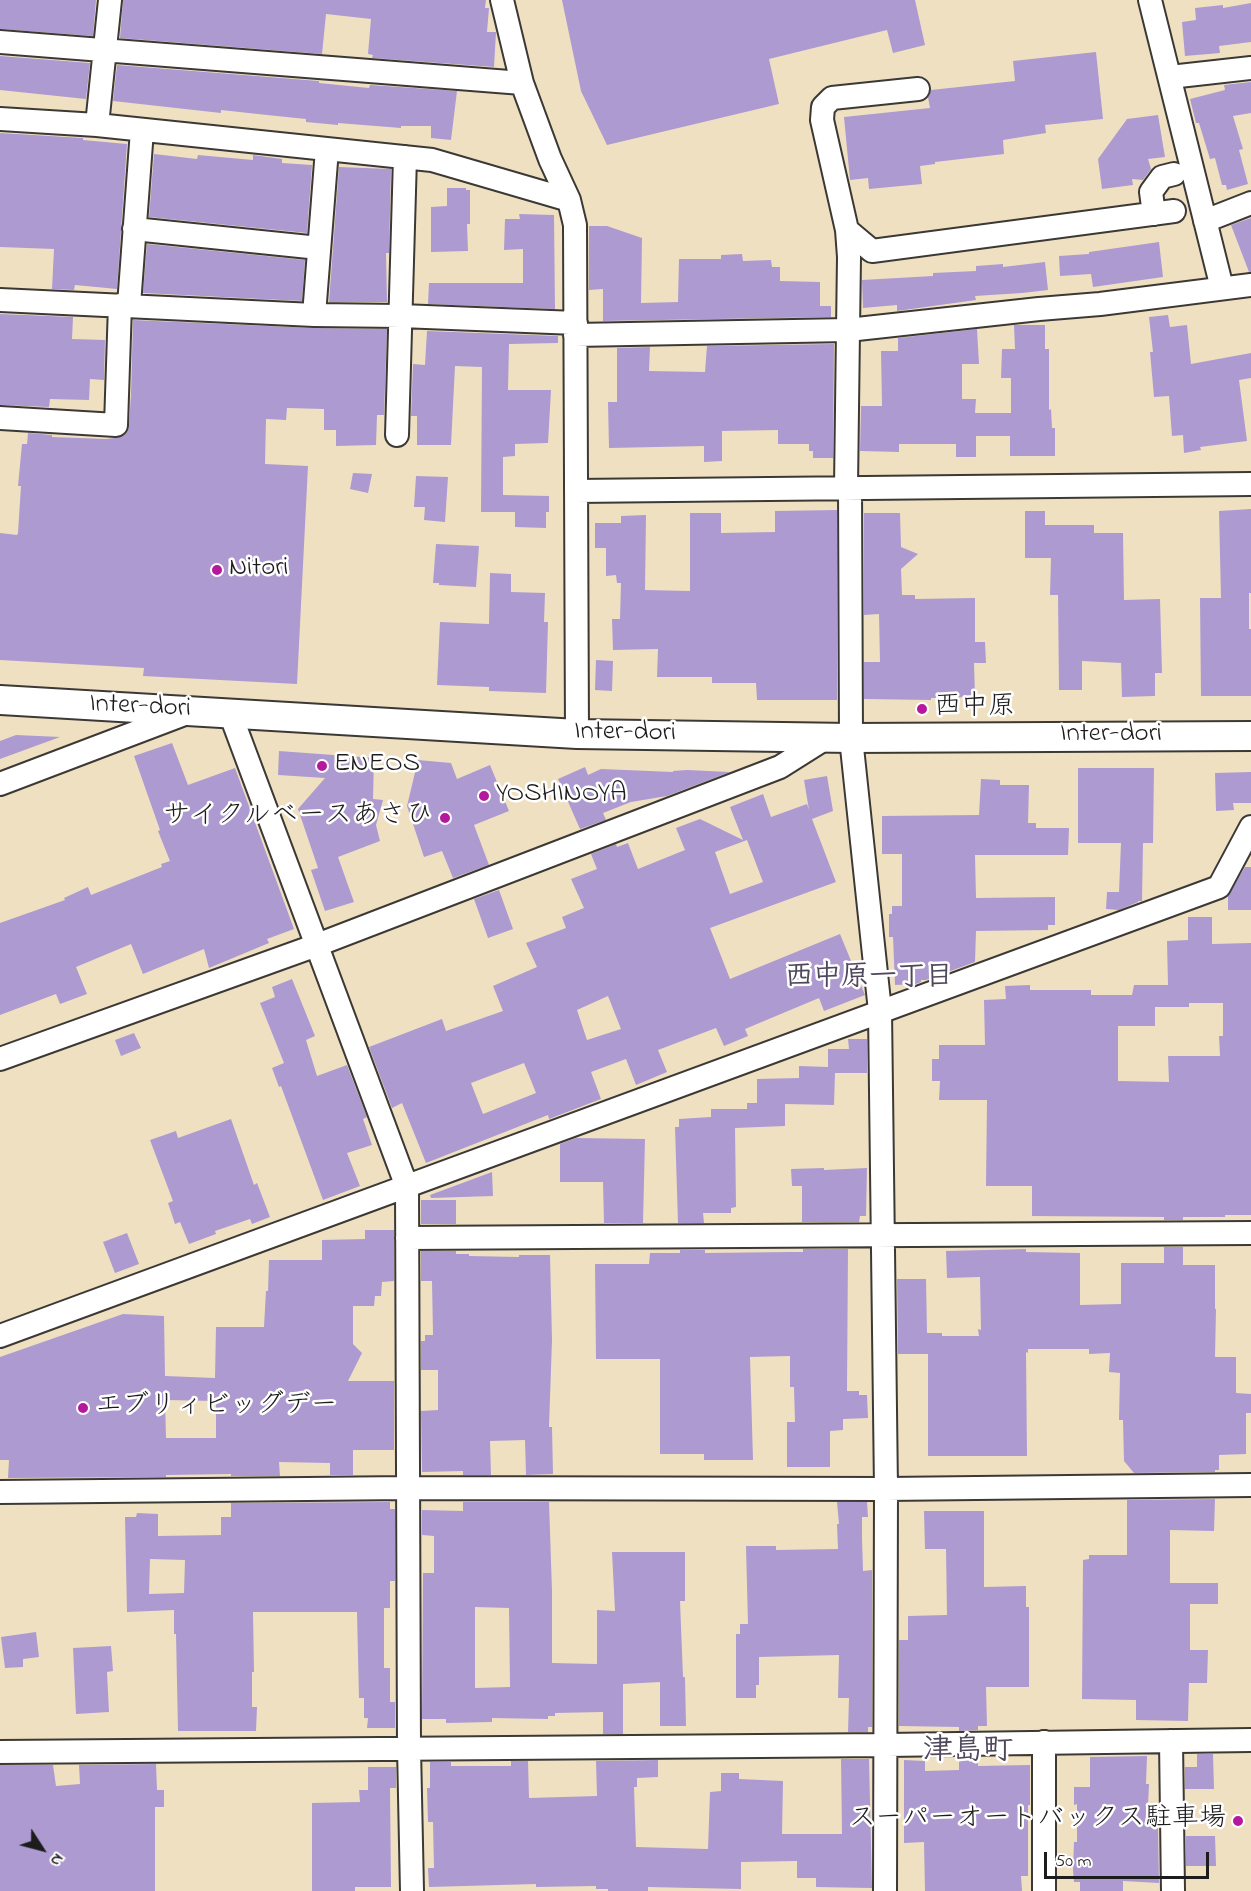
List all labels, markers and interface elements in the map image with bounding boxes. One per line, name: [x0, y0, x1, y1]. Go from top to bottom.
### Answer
place label: Nitori: [229, 554, 288, 586]
marker: Nitori: [210, 563, 224, 577]
street label: Inter-dori: [88, 689, 192, 727]
place label: 西中原: [934, 693, 1015, 725]
marker: 西中原: [915, 702, 929, 716]
street label: Inter-dori: [574, 717, 676, 751]
street label: Inter-dori: [1060, 720, 1162, 752]
place label: ENEOS: [334, 750, 420, 782]
marker: ENEOS: [315, 759, 329, 773]
place label: YOSHINOYA: [496, 780, 627, 812]
marker: YOSHINOYA: [477, 789, 491, 803]
place label: サイクルベースあさひ: [163, 802, 433, 834]
marker: サイクルベースあさひ: [438, 811, 452, 825]
district label: 西中原一丁目: [785, 962, 953, 996]
place label: エブリィビッグデー: [95, 1392, 337, 1424]
marker: エブリィビッグデー: [76, 1401, 90, 1415]
district label: 津島町: [923, 1735, 1013, 1771]
place label: スーパーオートバックス駐車場: [849, 1805, 1226, 1837]
marker: スーパーオートバックス駐車場: [1231, 1814, 1245, 1828]
north arrow: [12, 1819, 72, 1879]
scale bar: [1047, 1840, 1212, 1878]
text: N: [44, 1848, 69, 1871]
text: 50 m: [1055, 1849, 1092, 1875]

